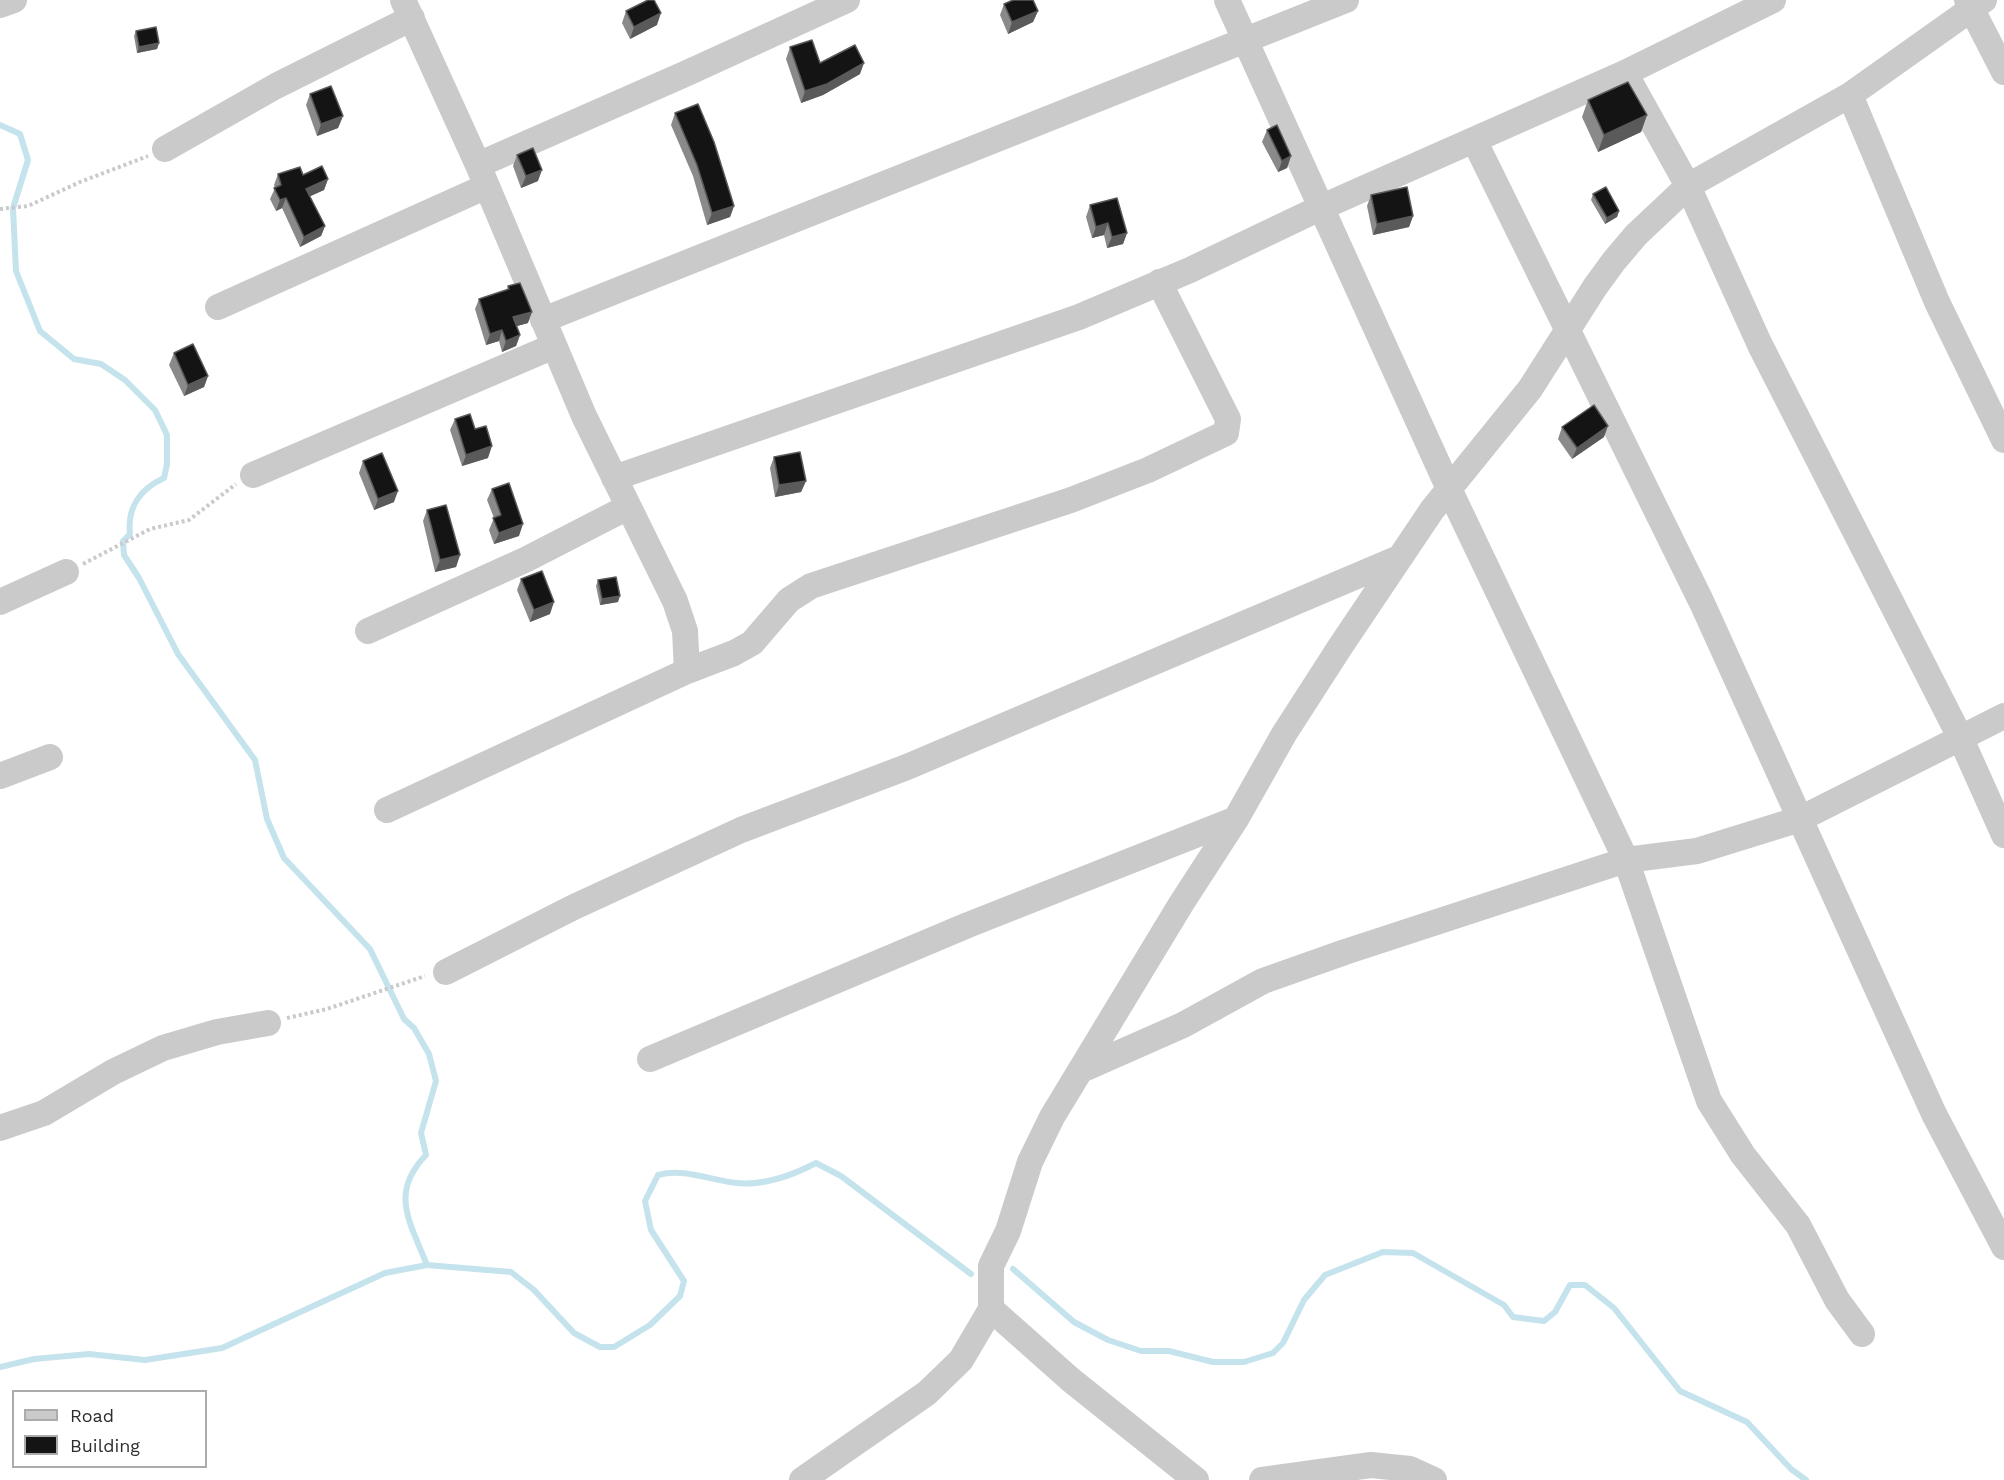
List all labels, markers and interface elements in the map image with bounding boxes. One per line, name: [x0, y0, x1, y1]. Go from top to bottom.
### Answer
legend: [12, 1390, 207, 1468]
text: Road: [70, 1405, 114, 1426]
text: Building: [70, 1435, 140, 1456]

